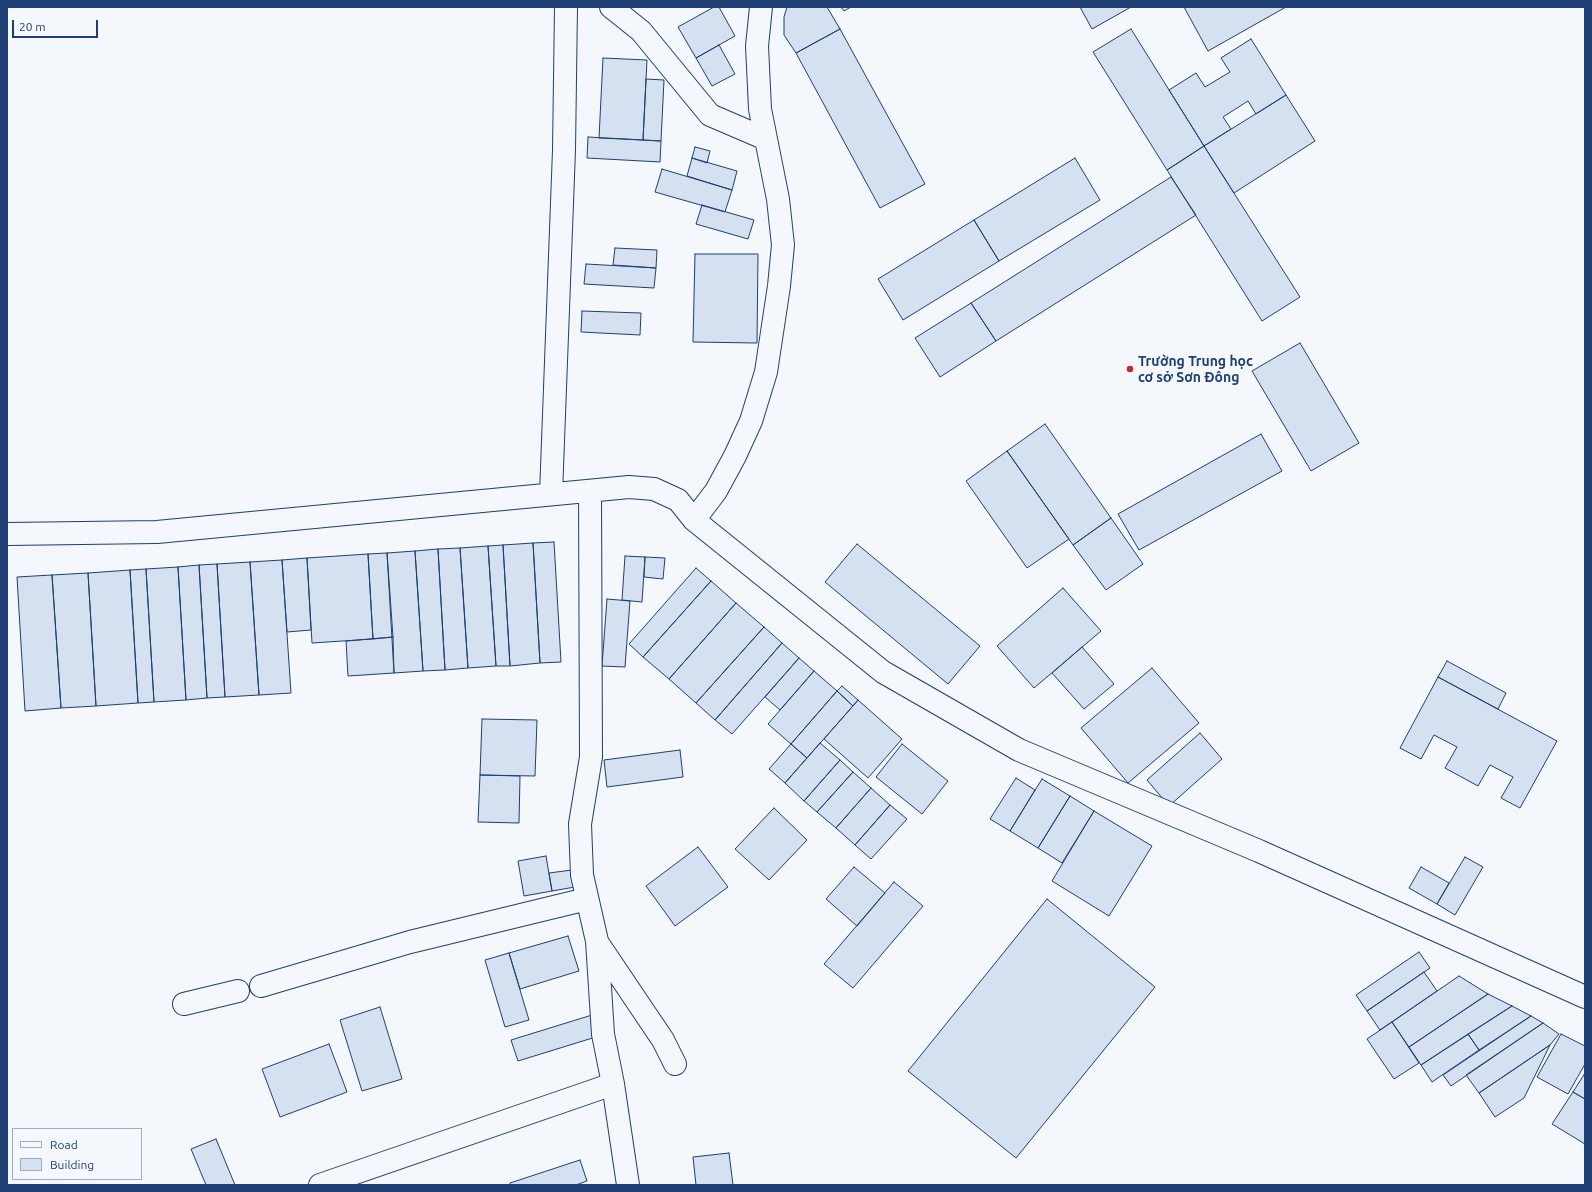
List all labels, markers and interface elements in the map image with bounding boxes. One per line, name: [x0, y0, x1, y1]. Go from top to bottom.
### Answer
scale bar: [14, 12, 100, 38]
text: 20 m: [19, 20, 46, 33]
place label: Trường Trung học cơ sở Sơn Đông: [1138, 353, 1253, 386]
marker: Trường Trung học cơ sở Sơn Đông: [1125, 364, 1135, 374]
legend: [12, 1128, 142, 1180]
text: Road: [50, 1138, 78, 1151]
text: Building: [50, 1158, 94, 1171]

